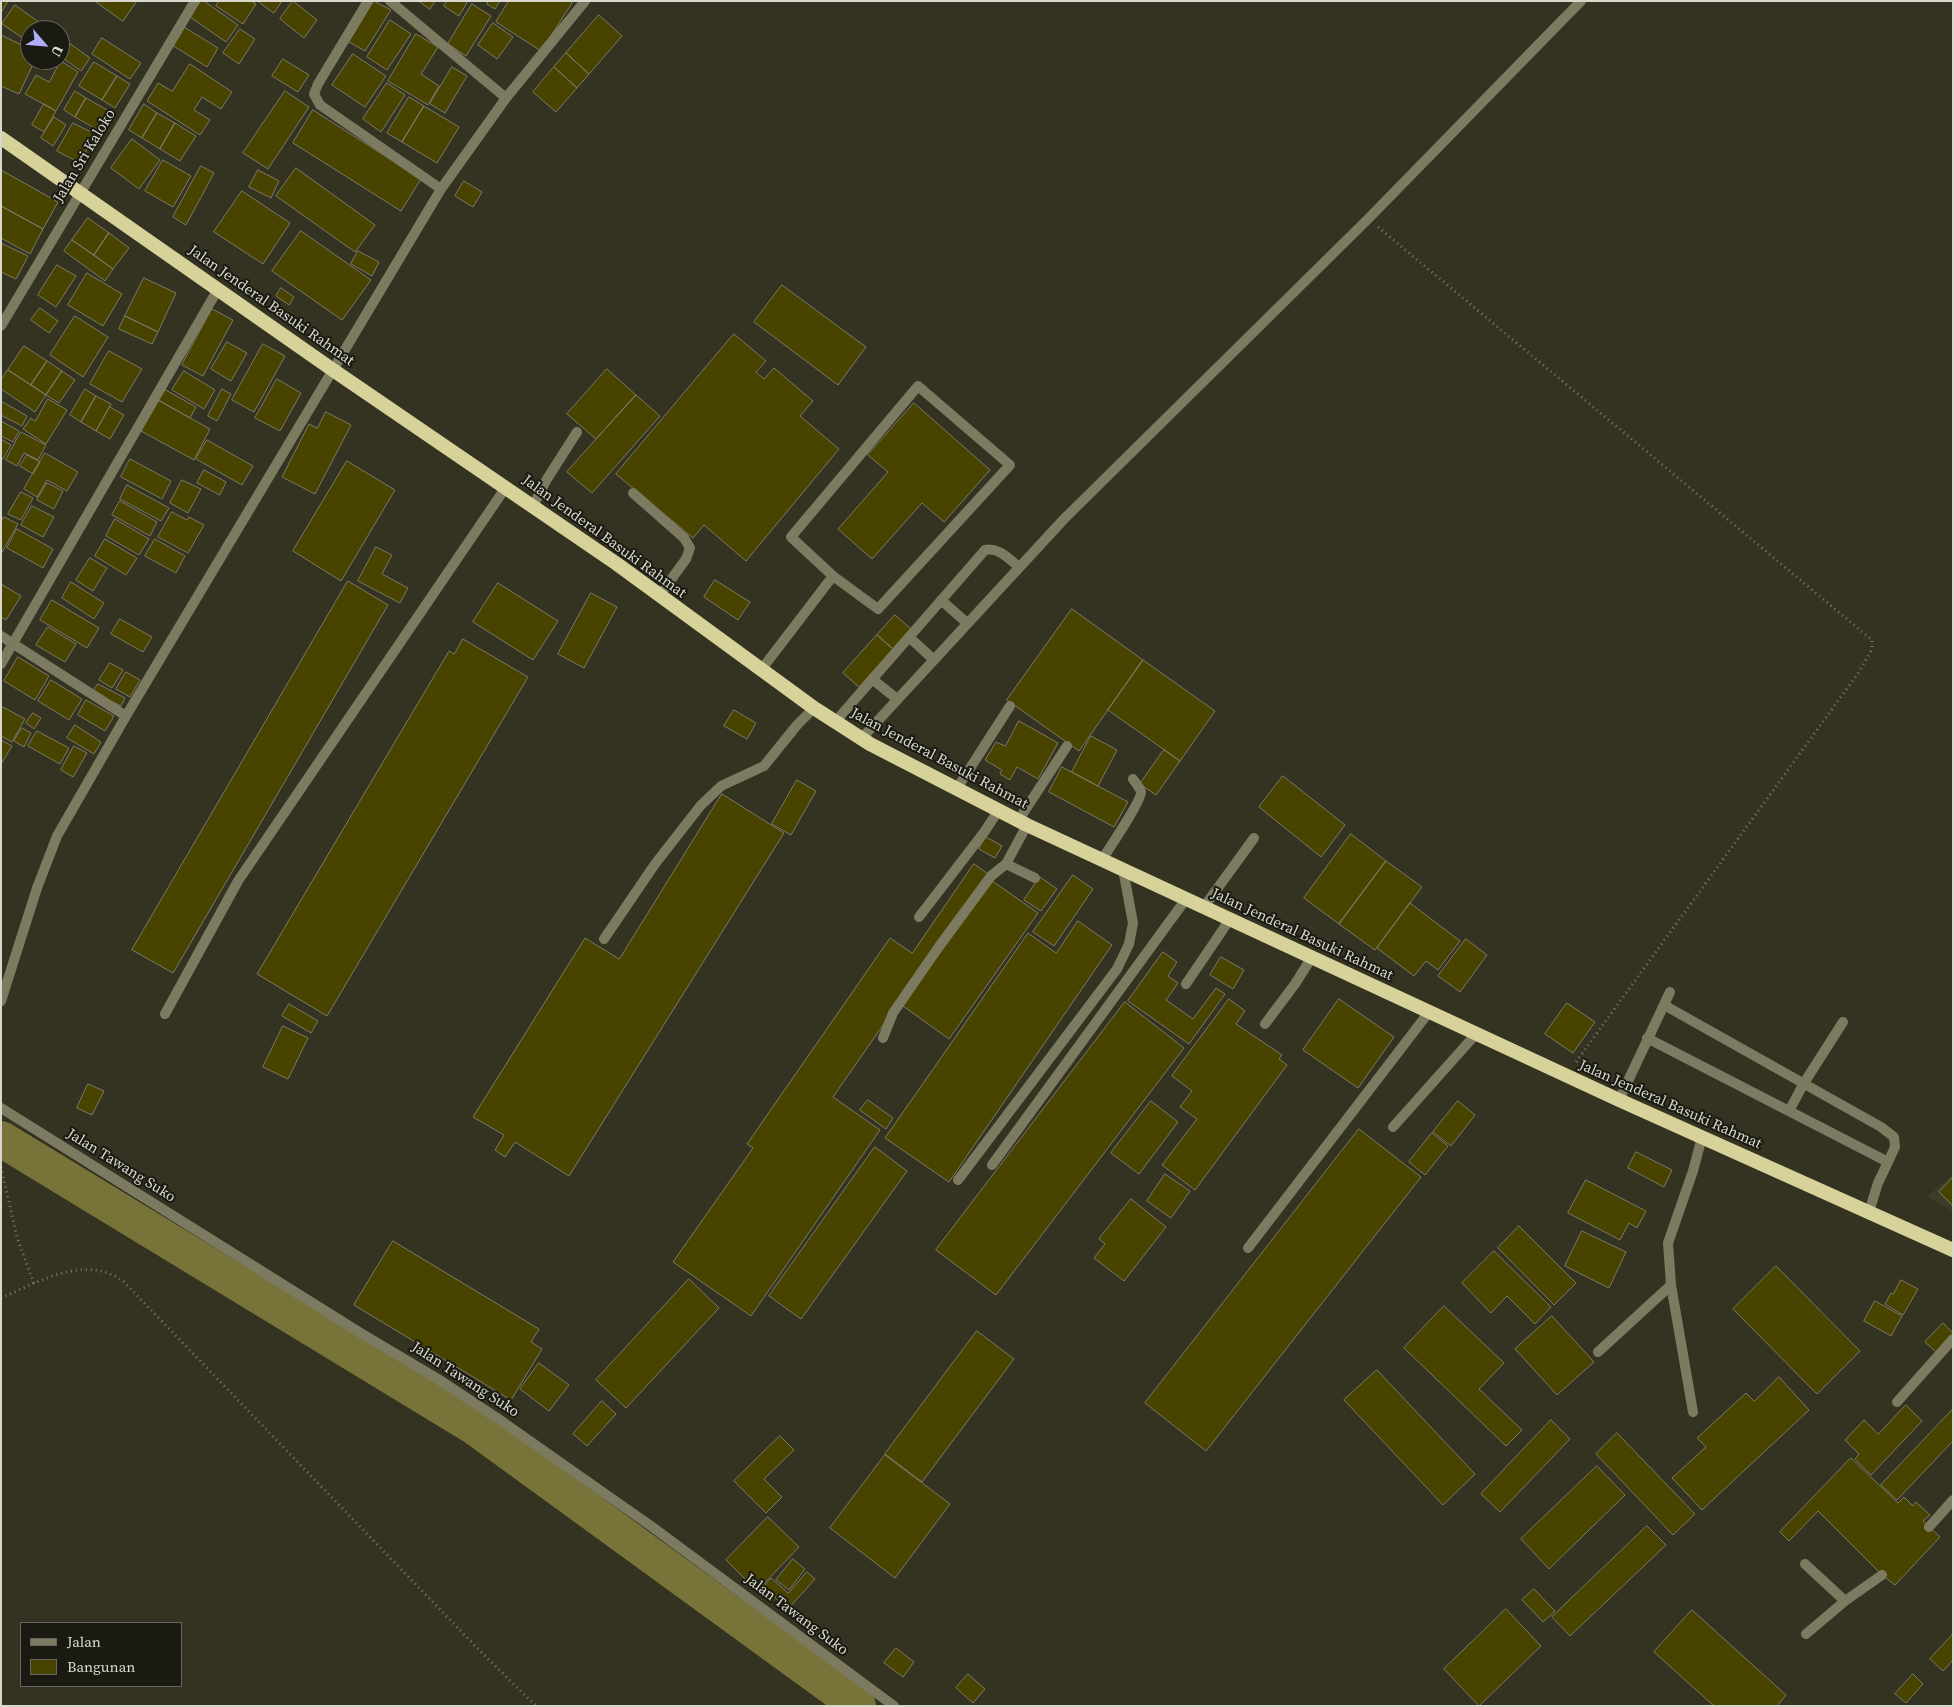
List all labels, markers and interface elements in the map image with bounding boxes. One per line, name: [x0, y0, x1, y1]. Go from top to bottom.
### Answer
north arrow: [20, 20, 70, 70]
text: U: [46, 42, 69, 60]
street label: Jalan Sri Kaloko: [50, 106, 120, 206]
street label: Jalan Jenderal Basuki Rahmat: [185, 242, 357, 370]
street label: Jalan Jenderal Basuki Rahmat: [519, 471, 689, 603]
street label: Jalan Jenderal Basuki Rahmat: [847, 705, 1031, 813]
street label: Jalan Jenderal Basuki Rahmat: [1208, 885, 1396, 985]
street label: Jalan Jenderal Basuki Rahmat: [1576, 1056, 1764, 1154]
street label: Jalan Tawang Suko: [63, 1125, 179, 1207]
street label: Jalan Tawang Suko: [408, 1339, 522, 1421]
street label: Jalan Tawang Suko: [741, 1570, 851, 1660]
legend: [20, 1622, 182, 1687]
text: Jalan: [67, 1631, 101, 1652]
text: Bangunan: [67, 1656, 135, 1677]

